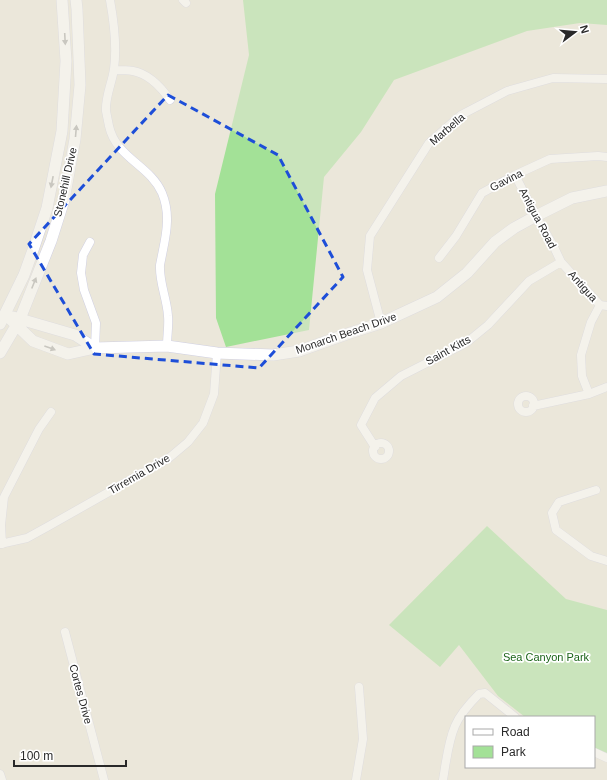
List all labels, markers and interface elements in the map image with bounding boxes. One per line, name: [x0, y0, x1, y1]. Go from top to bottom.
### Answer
north arrow: [555, 12, 595, 52]
text: N: [578, 24, 591, 35]
one-way arrow: [61, 33, 68, 45]
street label: Marbella: [427, 110, 468, 147]
one-way arrow: [72, 125, 79, 137]
street label: Stonehill Drive: [51, 146, 79, 218]
street label: Gavina: [488, 166, 525, 193]
one-way arrow: [48, 176, 54, 188]
street label: Antigua Road: [517, 186, 559, 250]
street label: Antigua: [566, 268, 601, 305]
one-way arrow: [32, 276, 38, 288]
street label: Monarch Beach Drive: [294, 310, 398, 356]
street label: Saint Kitts: [423, 333, 473, 367]
one-way arrow: [45, 345, 57, 351]
street label: Tirremia Drive: [106, 452, 172, 496]
park label: Sea Canyon Park: [503, 651, 590, 663]
street label: Cortes Drive: [67, 663, 95, 725]
legend: [465, 716, 595, 768]
text: Road: [501, 725, 530, 739]
scale bar: [14, 742, 126, 768]
text: Park: [501, 745, 527, 759]
text: 100 m: [20, 749, 53, 763]

